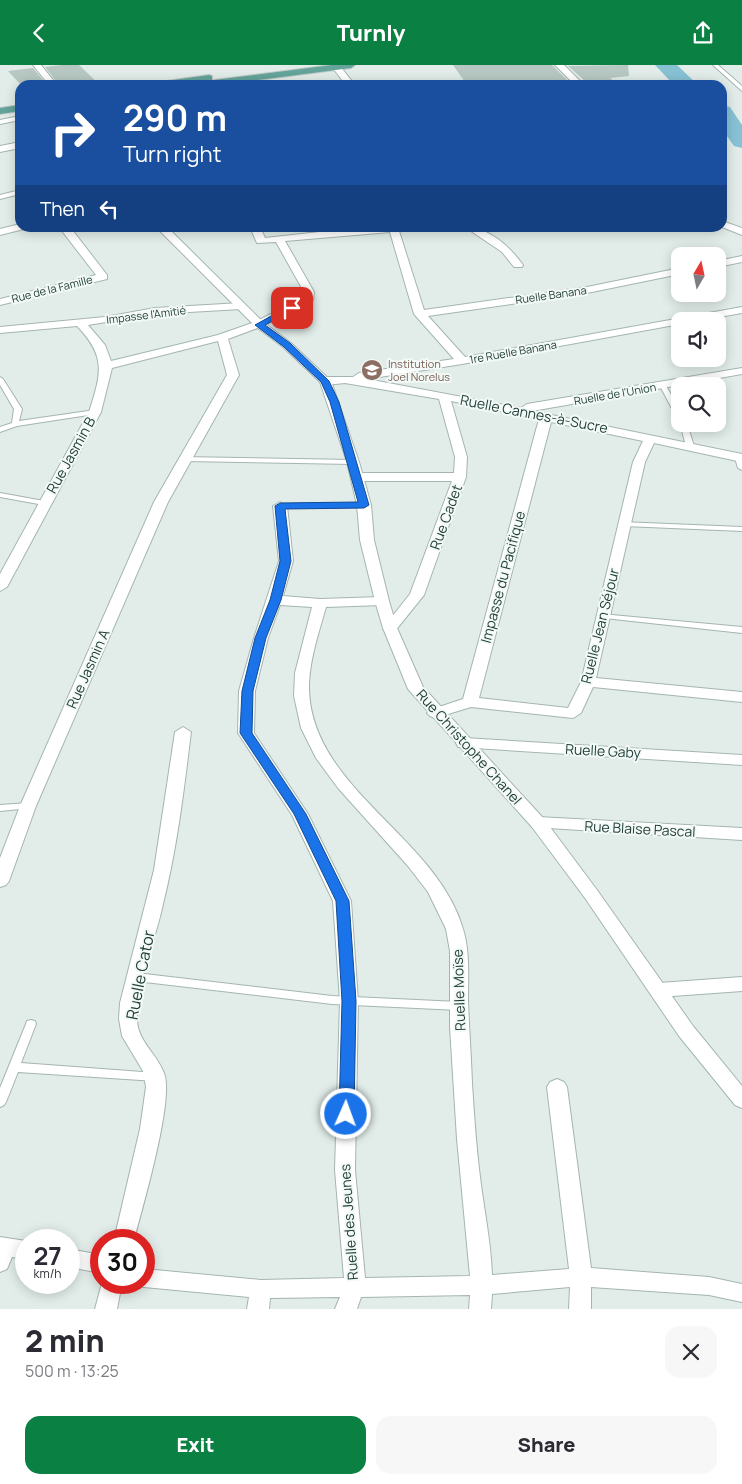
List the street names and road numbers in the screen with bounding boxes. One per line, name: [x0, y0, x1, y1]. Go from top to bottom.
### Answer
street label: Rue de la Famille: [10, 271, 95, 306]
street label: Ruelle Banana: [514, 282, 588, 307]
street label: Impasse l'Amitié: [105, 302, 187, 327]
street label: 1re Ruelle Banana: [468, 336, 558, 367]
street label: Ruelle de l'Union: [573, 379, 657, 408]
street label: Ruelle Cannes-à-Sucre: [459, 390, 610, 437]
street label: Rue Jasmin B: [42, 413, 100, 496]
street label: Rue Cadet: [425, 481, 466, 552]
street label: Impasse du Pacifique: [476, 509, 529, 645]
street label: Ruelle Jean Séjour: [576, 566, 623, 686]
street label: Rue Jasmin A: [62, 626, 114, 711]
street label: Rue Christophe Chanel: [412, 685, 526, 808]
street label: Ruelle Gaby: [565, 739, 642, 762]
street label: Rue Blaise Pascal: [584, 816, 696, 841]
street label: Ruelle Cator: [121, 928, 159, 1022]
street label: Ruelle Moïse: [448, 949, 469, 1031]
street label: Ruelle des Jeunes: [335, 1163, 362, 1281]

